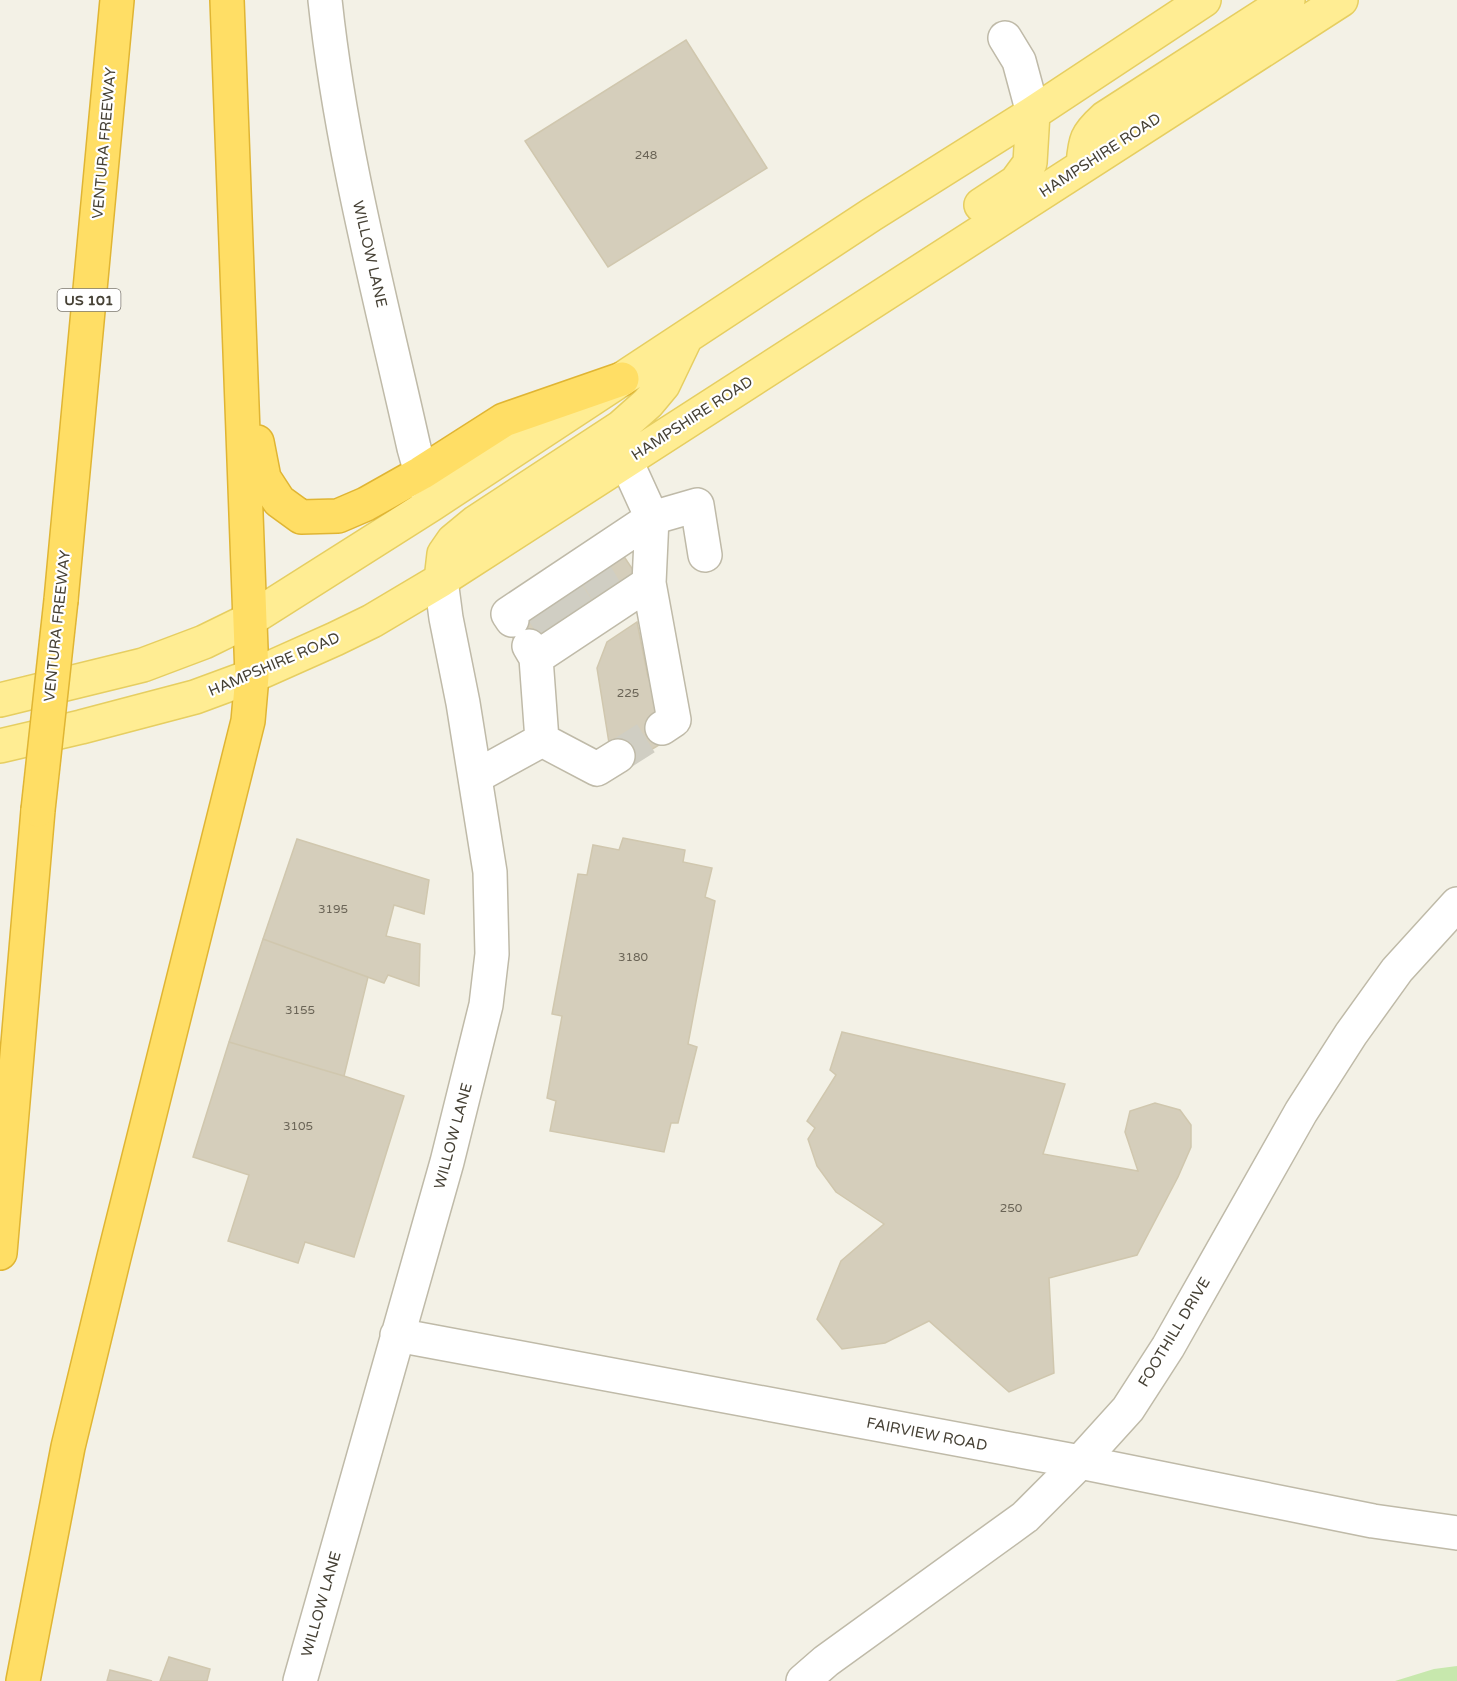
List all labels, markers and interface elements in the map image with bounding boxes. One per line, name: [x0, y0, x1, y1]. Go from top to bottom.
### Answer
street label: VENTURA FREEWAY: [88, 66, 120, 220]
street label: HAMPSHIRE ROAD: [1036, 109, 1164, 201]
house number: 248: [635, 148, 657, 162]
street label: WILLOW LANE: [349, 199, 391, 309]
road number: US 101: [58, 289, 121, 311]
street label: HAMPSHIRE ROAD: [628, 372, 756, 464]
street label: VENTURA FREEWAY: [40, 549, 74, 703]
street label: HAMPSHIRE ROAD: [206, 628, 342, 700]
house number: 225: [617, 686, 639, 700]
house number: 3195: [318, 902, 348, 916]
house number: 3180: [618, 950, 649, 964]
house number: 3155: [285, 1003, 315, 1017]
street label: WILLOW LANE: [430, 1081, 476, 1191]
house number: 3105: [283, 1119, 313, 1133]
house number: 250: [1000, 1201, 1023, 1215]
street label: FOOTHILL DRIVE: [1134, 1274, 1214, 1390]
street label: FAIRVIEW ROAD: [865, 1413, 989, 1455]
street label: WILLOW LANE: [297, 1549, 345, 1659]

